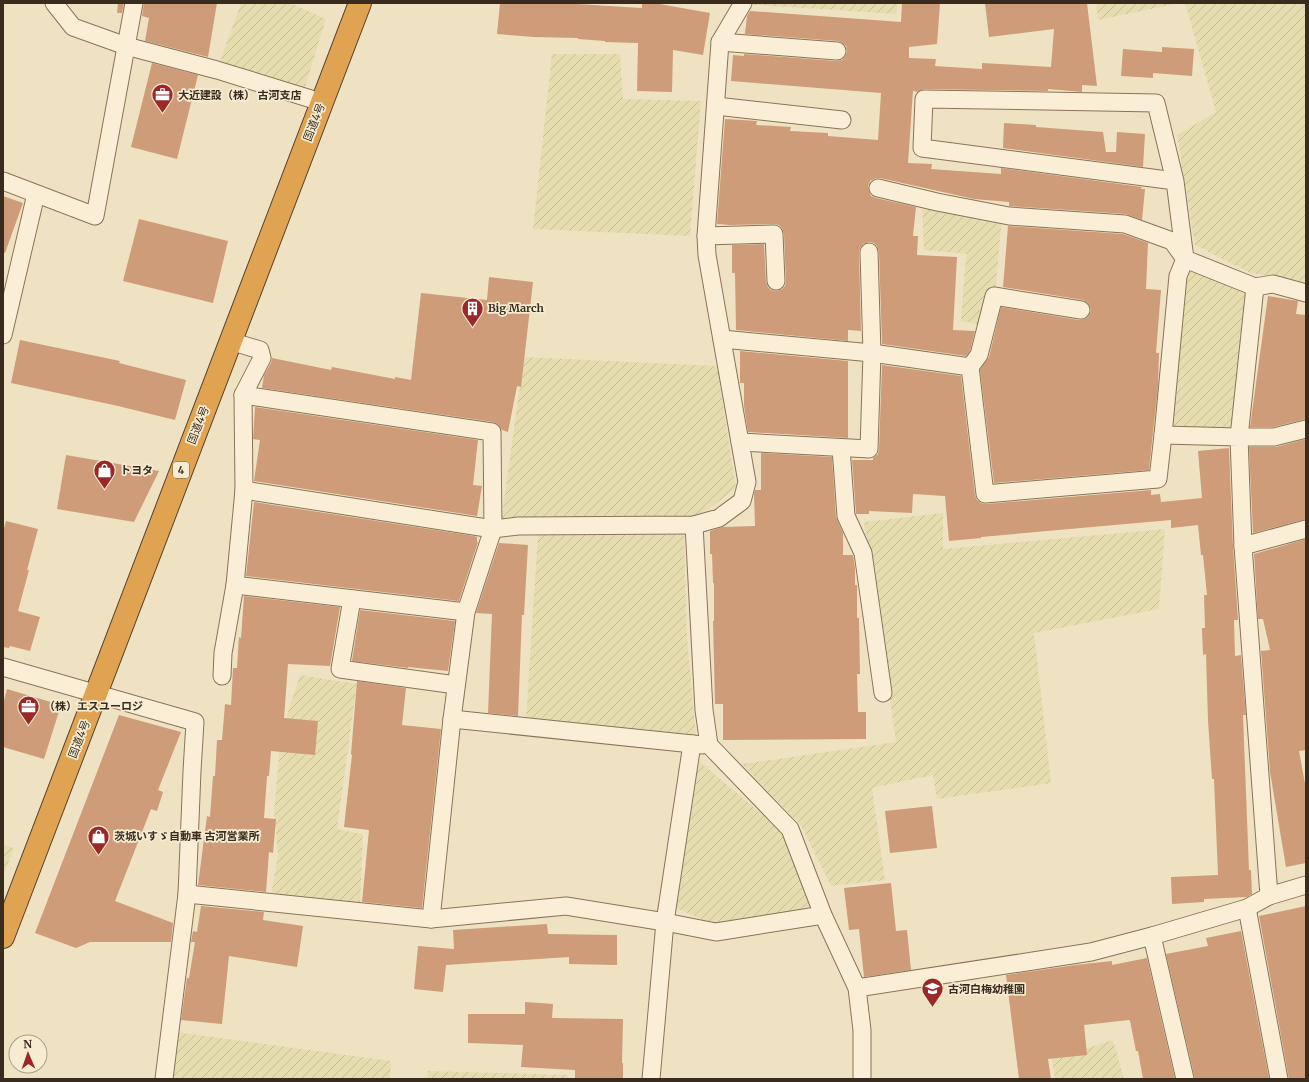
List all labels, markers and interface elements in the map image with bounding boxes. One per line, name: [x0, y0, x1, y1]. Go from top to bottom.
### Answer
office icon: 大近建設（株） 古河支店: [150, 82, 176, 115]
place label: 大近建設（株） 古河支店: [178, 88, 302, 102]
street label: 国道4号: [300, 101, 328, 143]
building icon: Big March: [459, 295, 485, 328]
place label: Big March: [488, 301, 544, 315]
street label: 国道4号: [184, 404, 212, 446]
shop icon: トヨタ: [92, 457, 118, 490]
road number: 4: [173, 462, 189, 478]
place label: トヨタ: [120, 463, 153, 477]
office icon: （株）エスユーロジ: [16, 693, 42, 726]
place label: （株）エスユーロジ: [44, 699, 143, 713]
street label: 国道4号: [65, 718, 93, 760]
shop icon: 茨城いすゞ自動車 古河営業所: [86, 823, 112, 856]
place label: 茨城いすゞ自動車 古河営業所: [114, 829, 260, 843]
school or university icon: 古河白梅幼稚園: [920, 976, 946, 1009]
place label: 古河白梅幼稚園: [948, 982, 1025, 996]
north arrow: [8, 1034, 48, 1074]
text: N: [23, 1037, 33, 1051]

